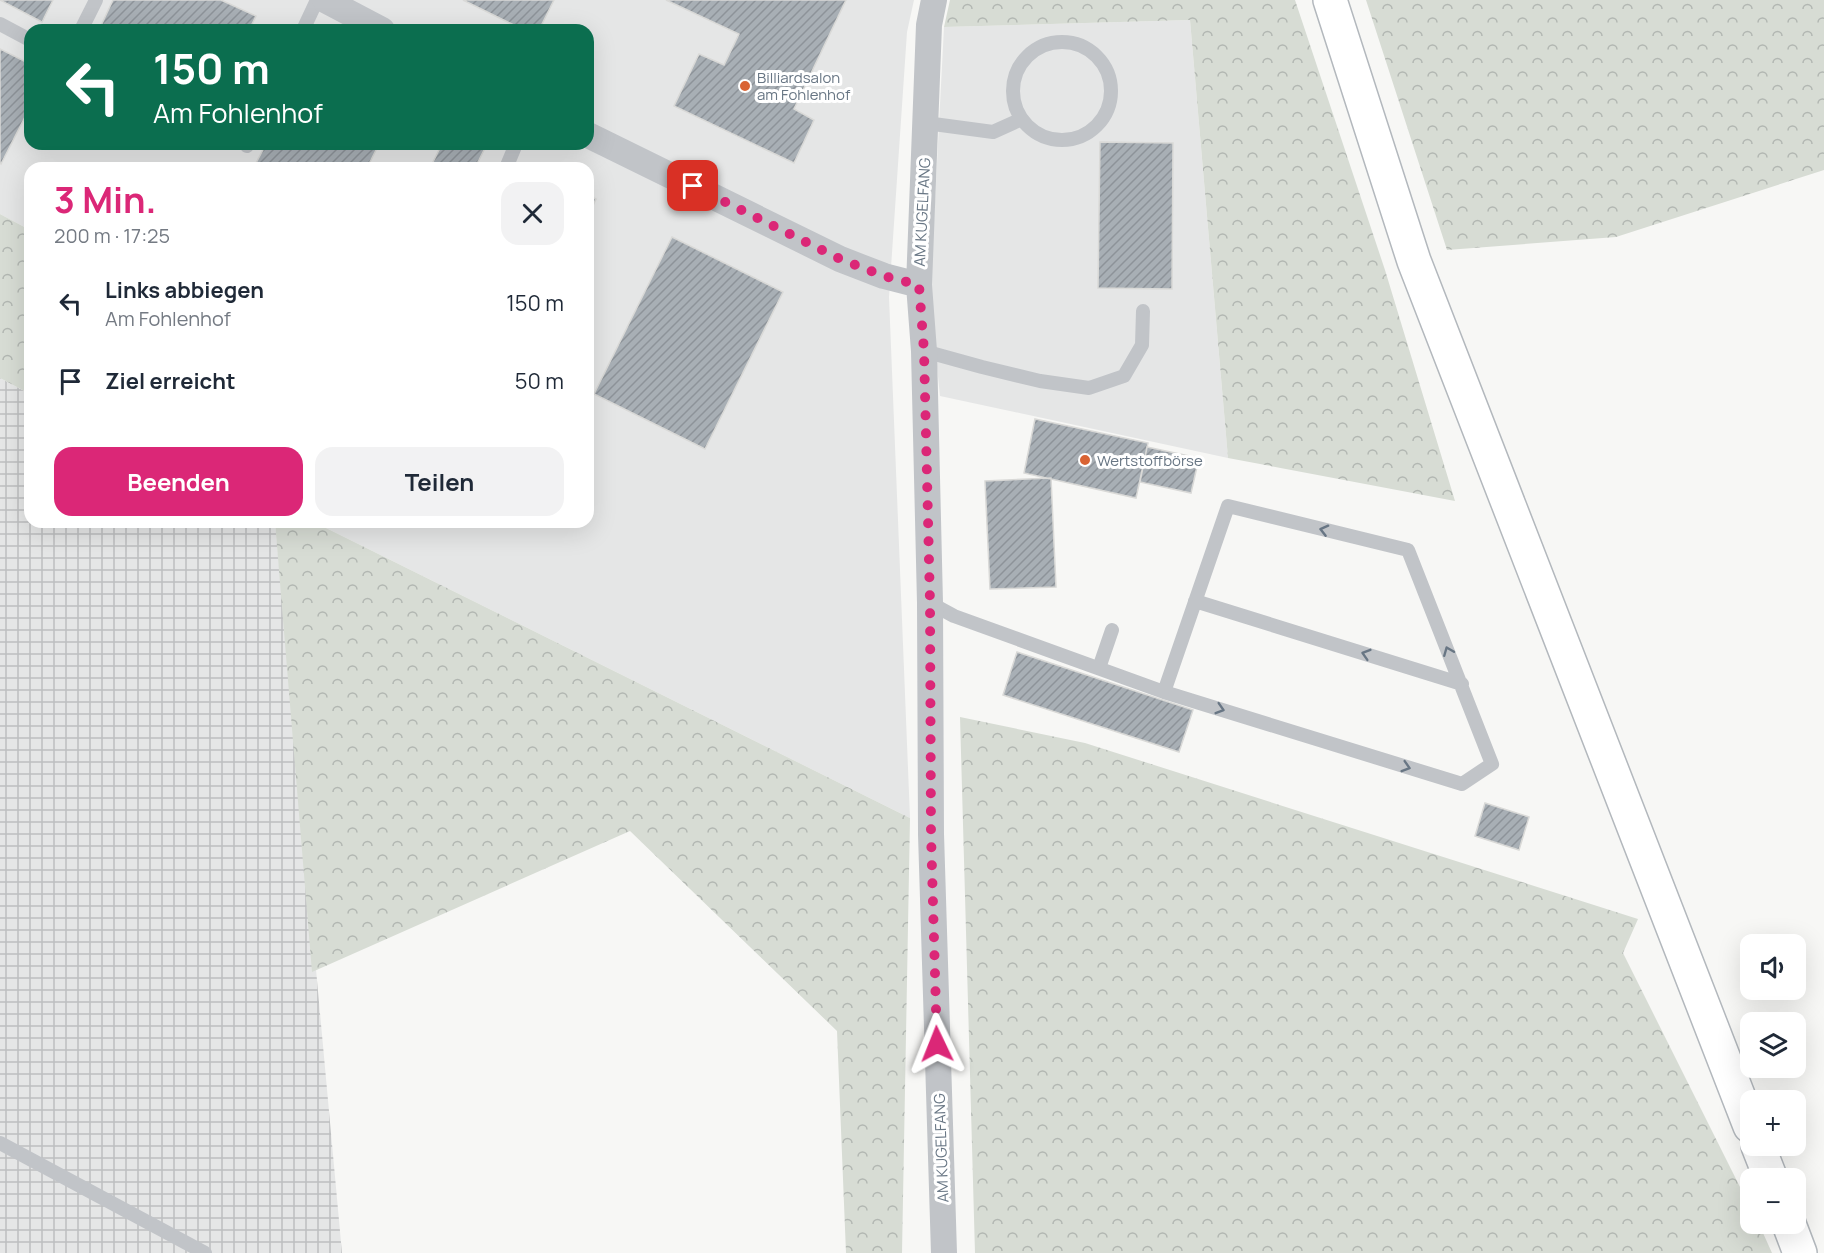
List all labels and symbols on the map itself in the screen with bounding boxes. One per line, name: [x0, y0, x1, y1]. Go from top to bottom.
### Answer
place label: Billiardsalon am Fohlenhof: [757, 67, 851, 105]
marker: Billiardsalon am Fohlenhof: [738, 79, 752, 93]
street label: AM KUGELFANG: [909, 157, 935, 267]
pin: [667, 160, 718, 211]
place label: Wertstoffbörse: [1097, 450, 1203, 471]
marker: Wertstoffbörse: [1078, 453, 1092, 467]
one-way arrow: [1319, 524, 1329, 537]
one-way arrow: [1443, 646, 1455, 657]
one-way arrow: [1361, 649, 1372, 661]
one-way arrow: [1214, 702, 1225, 714]
one-way arrow: [1400, 760, 1411, 772]
position arrow: [905, 1012, 969, 1076]
street label: AM KUGELFANG: [929, 1093, 953, 1203]

